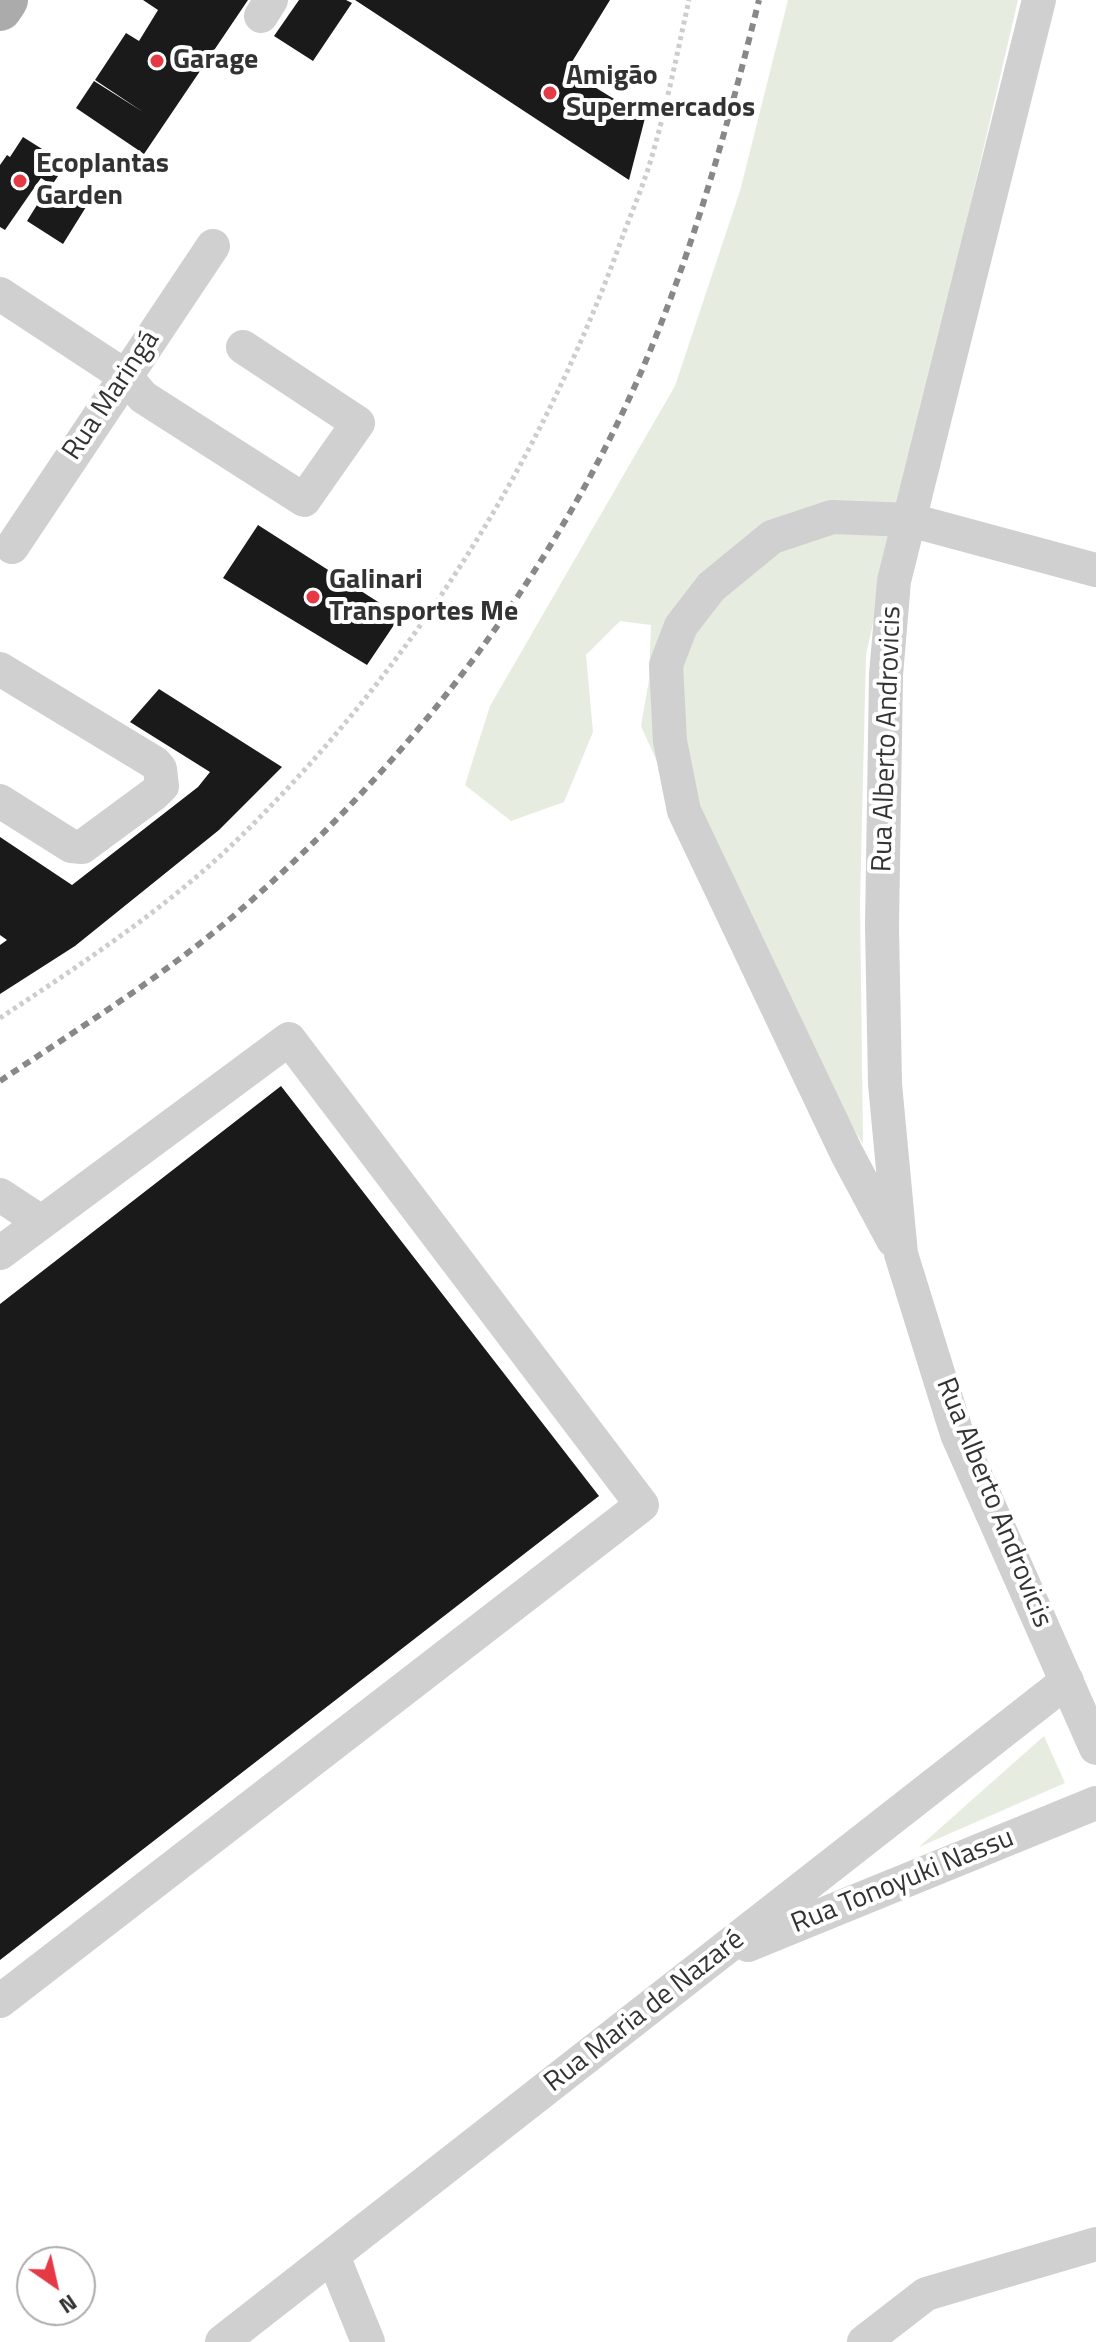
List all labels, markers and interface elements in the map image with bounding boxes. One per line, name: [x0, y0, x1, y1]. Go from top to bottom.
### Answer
place label: Garage: [173, 44, 258, 78]
marker: Garage: [148, 52, 166, 70]
place label: Amigão Supermercados: [566, 60, 755, 126]
marker: Amigão Supermercados: [541, 84, 559, 102]
place label: Ecoplantas Garden: [36, 148, 169, 214]
marker: Ecoplantas Garden: [11, 172, 29, 190]
street label: Rua Maringá: [56, 325, 168, 467]
place label: Galinari Transportes Me: [329, 564, 518, 630]
marker: Galinari Transportes Me: [304, 588, 322, 606]
street label: Rua Alberto Androvicis: [867, 605, 909, 873]
street label: Rua Alberto Androvicis: [928, 1373, 1058, 1633]
street label: Rua Tonoyuki Nassu: [787, 1822, 1019, 1942]
street label: Rua Maria de Nazaré: [538, 1924, 752, 2100]
north arrow: [16, 2246, 96, 2326]
text: N: [52, 2286, 84, 2323]

